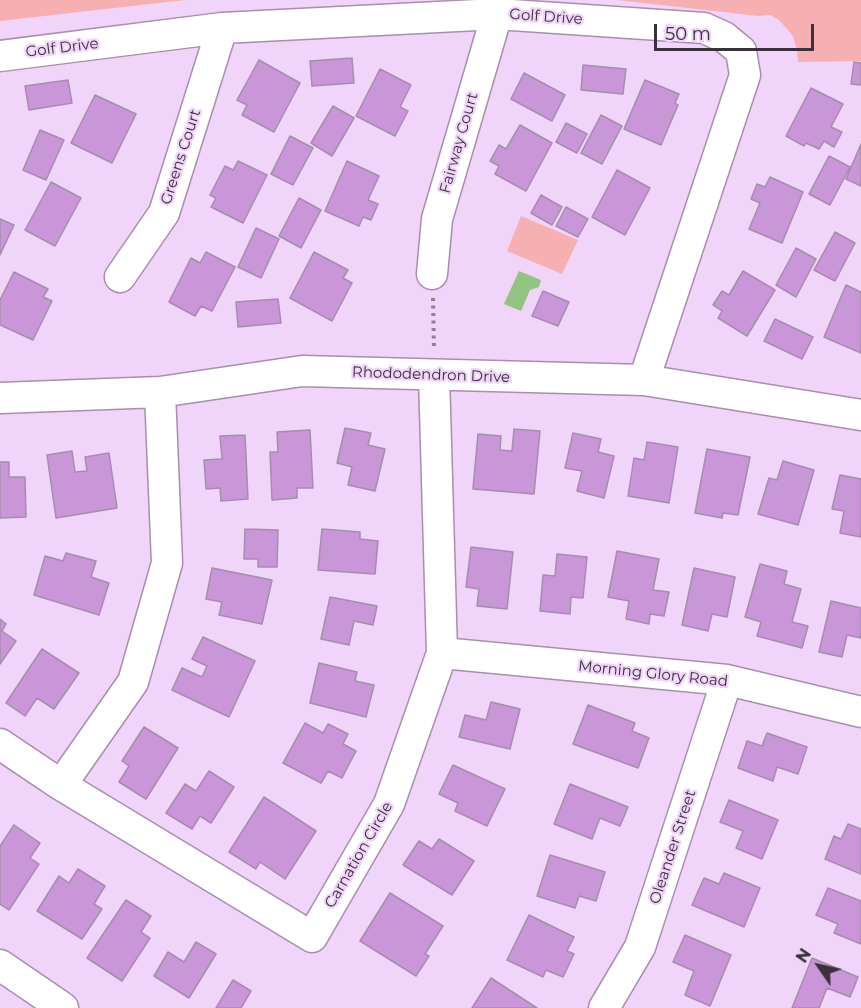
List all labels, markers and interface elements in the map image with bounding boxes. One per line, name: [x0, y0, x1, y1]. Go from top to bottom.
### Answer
street label: Golf Drive: [509, 5, 583, 29]
scale bar: [657, 12, 818, 50]
text: 50 m: [665, 23, 711, 45]
street label: Golf Drive: [25, 35, 99, 61]
street label: Fairway Court: [436, 91, 482, 195]
street label: Greens Court: [157, 107, 205, 207]
street label: Rhododendron Drive: [352, 363, 510, 387]
street label: Morning Glory Road: [577, 657, 729, 691]
street label: Oleander Street: [646, 788, 700, 906]
street label: Carnation Circle: [321, 799, 397, 911]
north arrow: [789, 936, 849, 996]
text: N: [792, 945, 815, 966]

